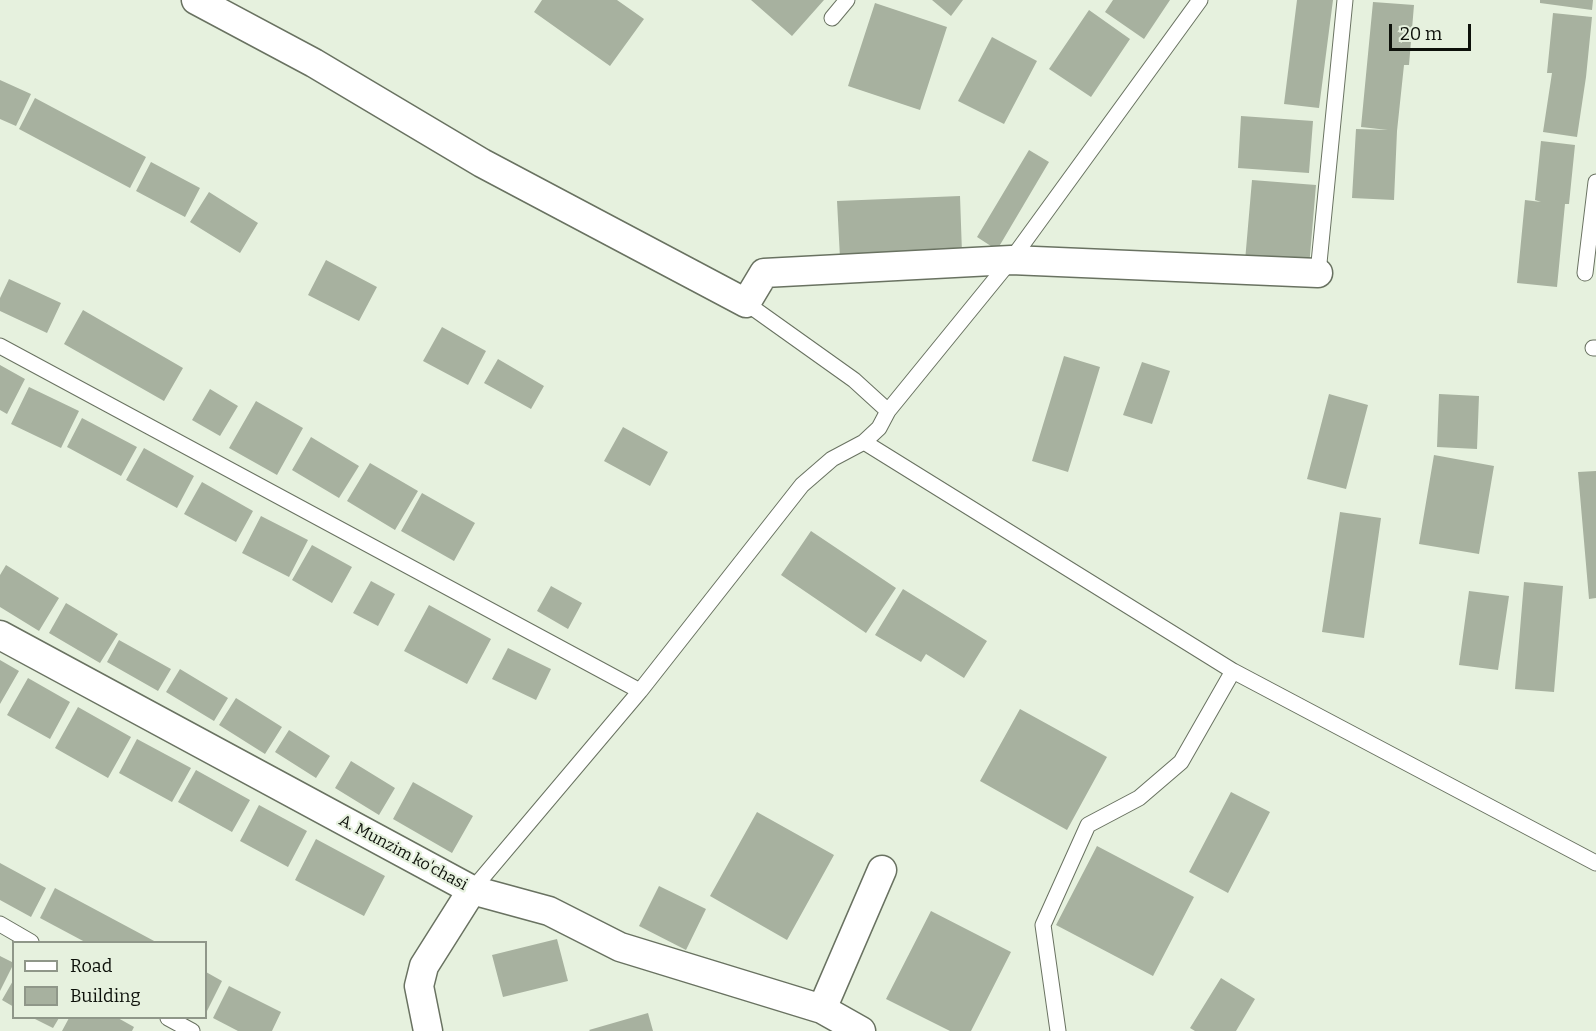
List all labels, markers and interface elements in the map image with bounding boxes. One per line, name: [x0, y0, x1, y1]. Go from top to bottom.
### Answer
scale bar: [1392, 12, 1474, 50]
text: 20 m: [1400, 23, 1442, 45]
street label: A. Munzim ko'chasi: [335, 811, 471, 895]
legend: [12, 941, 207, 1019]
text: Road: [70, 955, 112, 977]
text: Building: [70, 985, 141, 1007]

